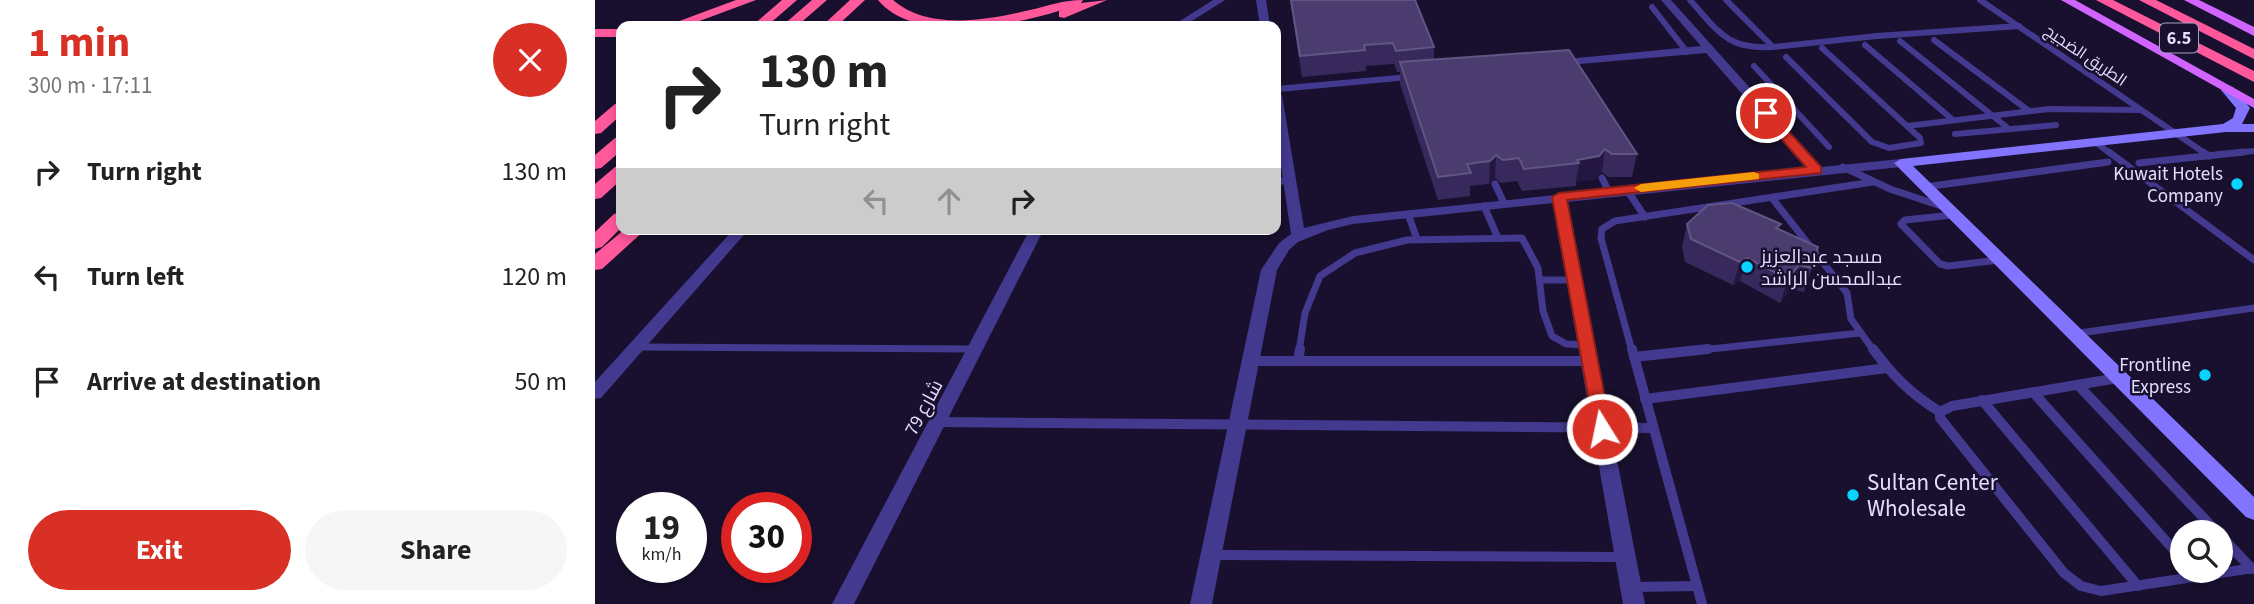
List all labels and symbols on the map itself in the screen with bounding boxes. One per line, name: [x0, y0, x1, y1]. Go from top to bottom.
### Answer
street label: الطريق الضجيج: [2040, 20, 2131, 92]
road number: 6.5: [2160, 24, 2198, 52]
pin: [1736, 83, 1796, 143]
place label: Kuwait Hotels Company: [2113, 161, 2223, 210]
marker: Kuwait Hotels Company: [2229, 176, 2245, 192]
place label: مسجد عبدالعزيز عبدالمحسن الراشد: [1760, 244, 1903, 293]
marker: مسجد عبدالعزيز عبدالمحسن الراشد: [1739, 259, 1755, 275]
place label: Frontline Express: [2119, 352, 2191, 401]
marker: Frontline Express: [2197, 367, 2213, 383]
street label: شارع 79: [898, 375, 950, 440]
position arrow: [1565, 392, 1639, 466]
place label: Sultan Center Wholesale: [1867, 466, 1999, 525]
marker: Sultan Center Wholesale: [1845, 487, 1861, 503]
speed limit sign: 30: [721, 492, 812, 583]

